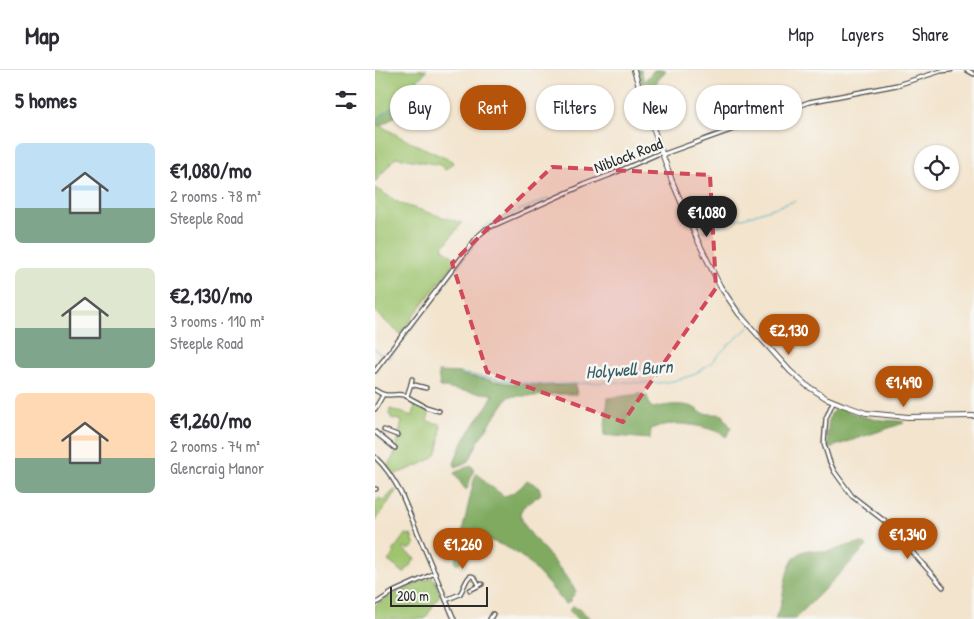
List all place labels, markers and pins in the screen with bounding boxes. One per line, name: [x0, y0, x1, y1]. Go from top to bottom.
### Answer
pin: €1,080: [666, 196, 748, 238]
pin: €2,130: [748, 314, 830, 356]
pin: €1,490: [863, 366, 945, 408]
pin: €1,340: [867, 518, 949, 560]
pin: €1,260: [422, 528, 504, 570]

